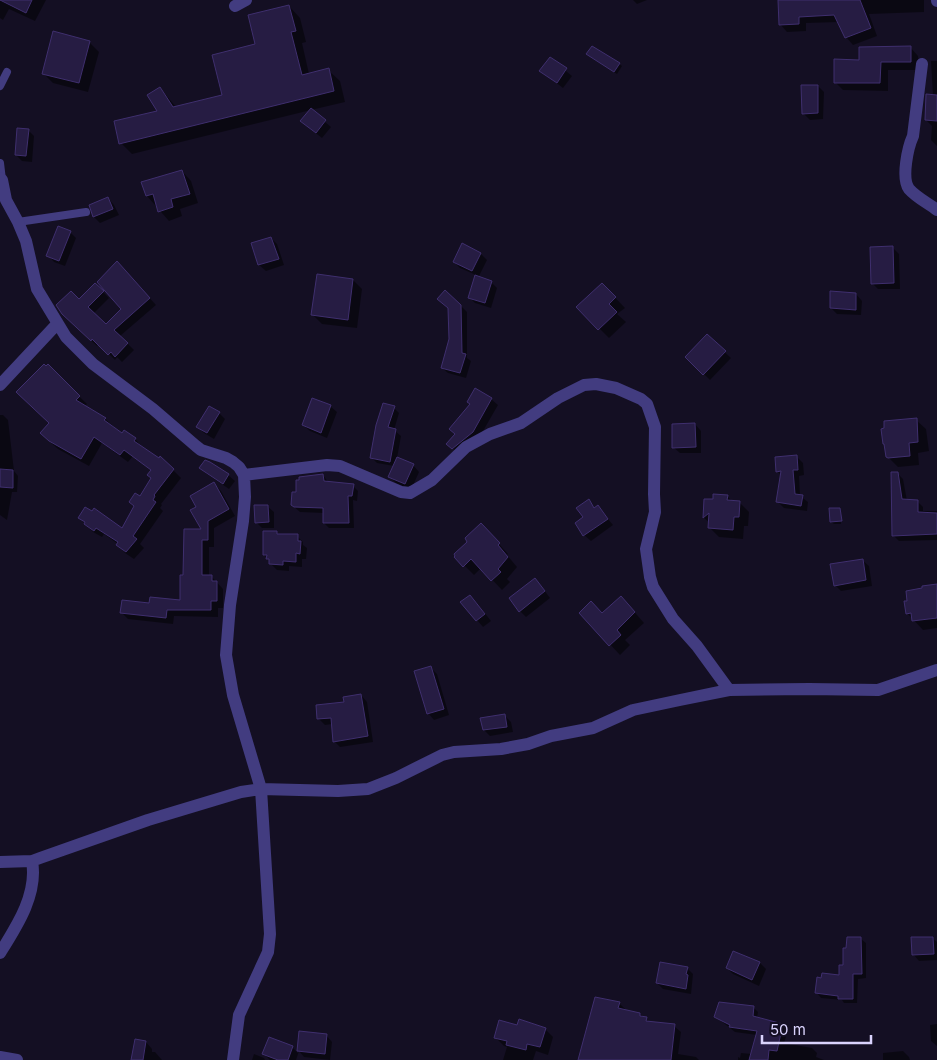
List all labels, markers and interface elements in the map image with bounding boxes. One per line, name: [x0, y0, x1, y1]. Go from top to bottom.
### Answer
scale bar: [762, 1012, 871, 1044]
text: 50 m: [770, 1020, 806, 1039]

